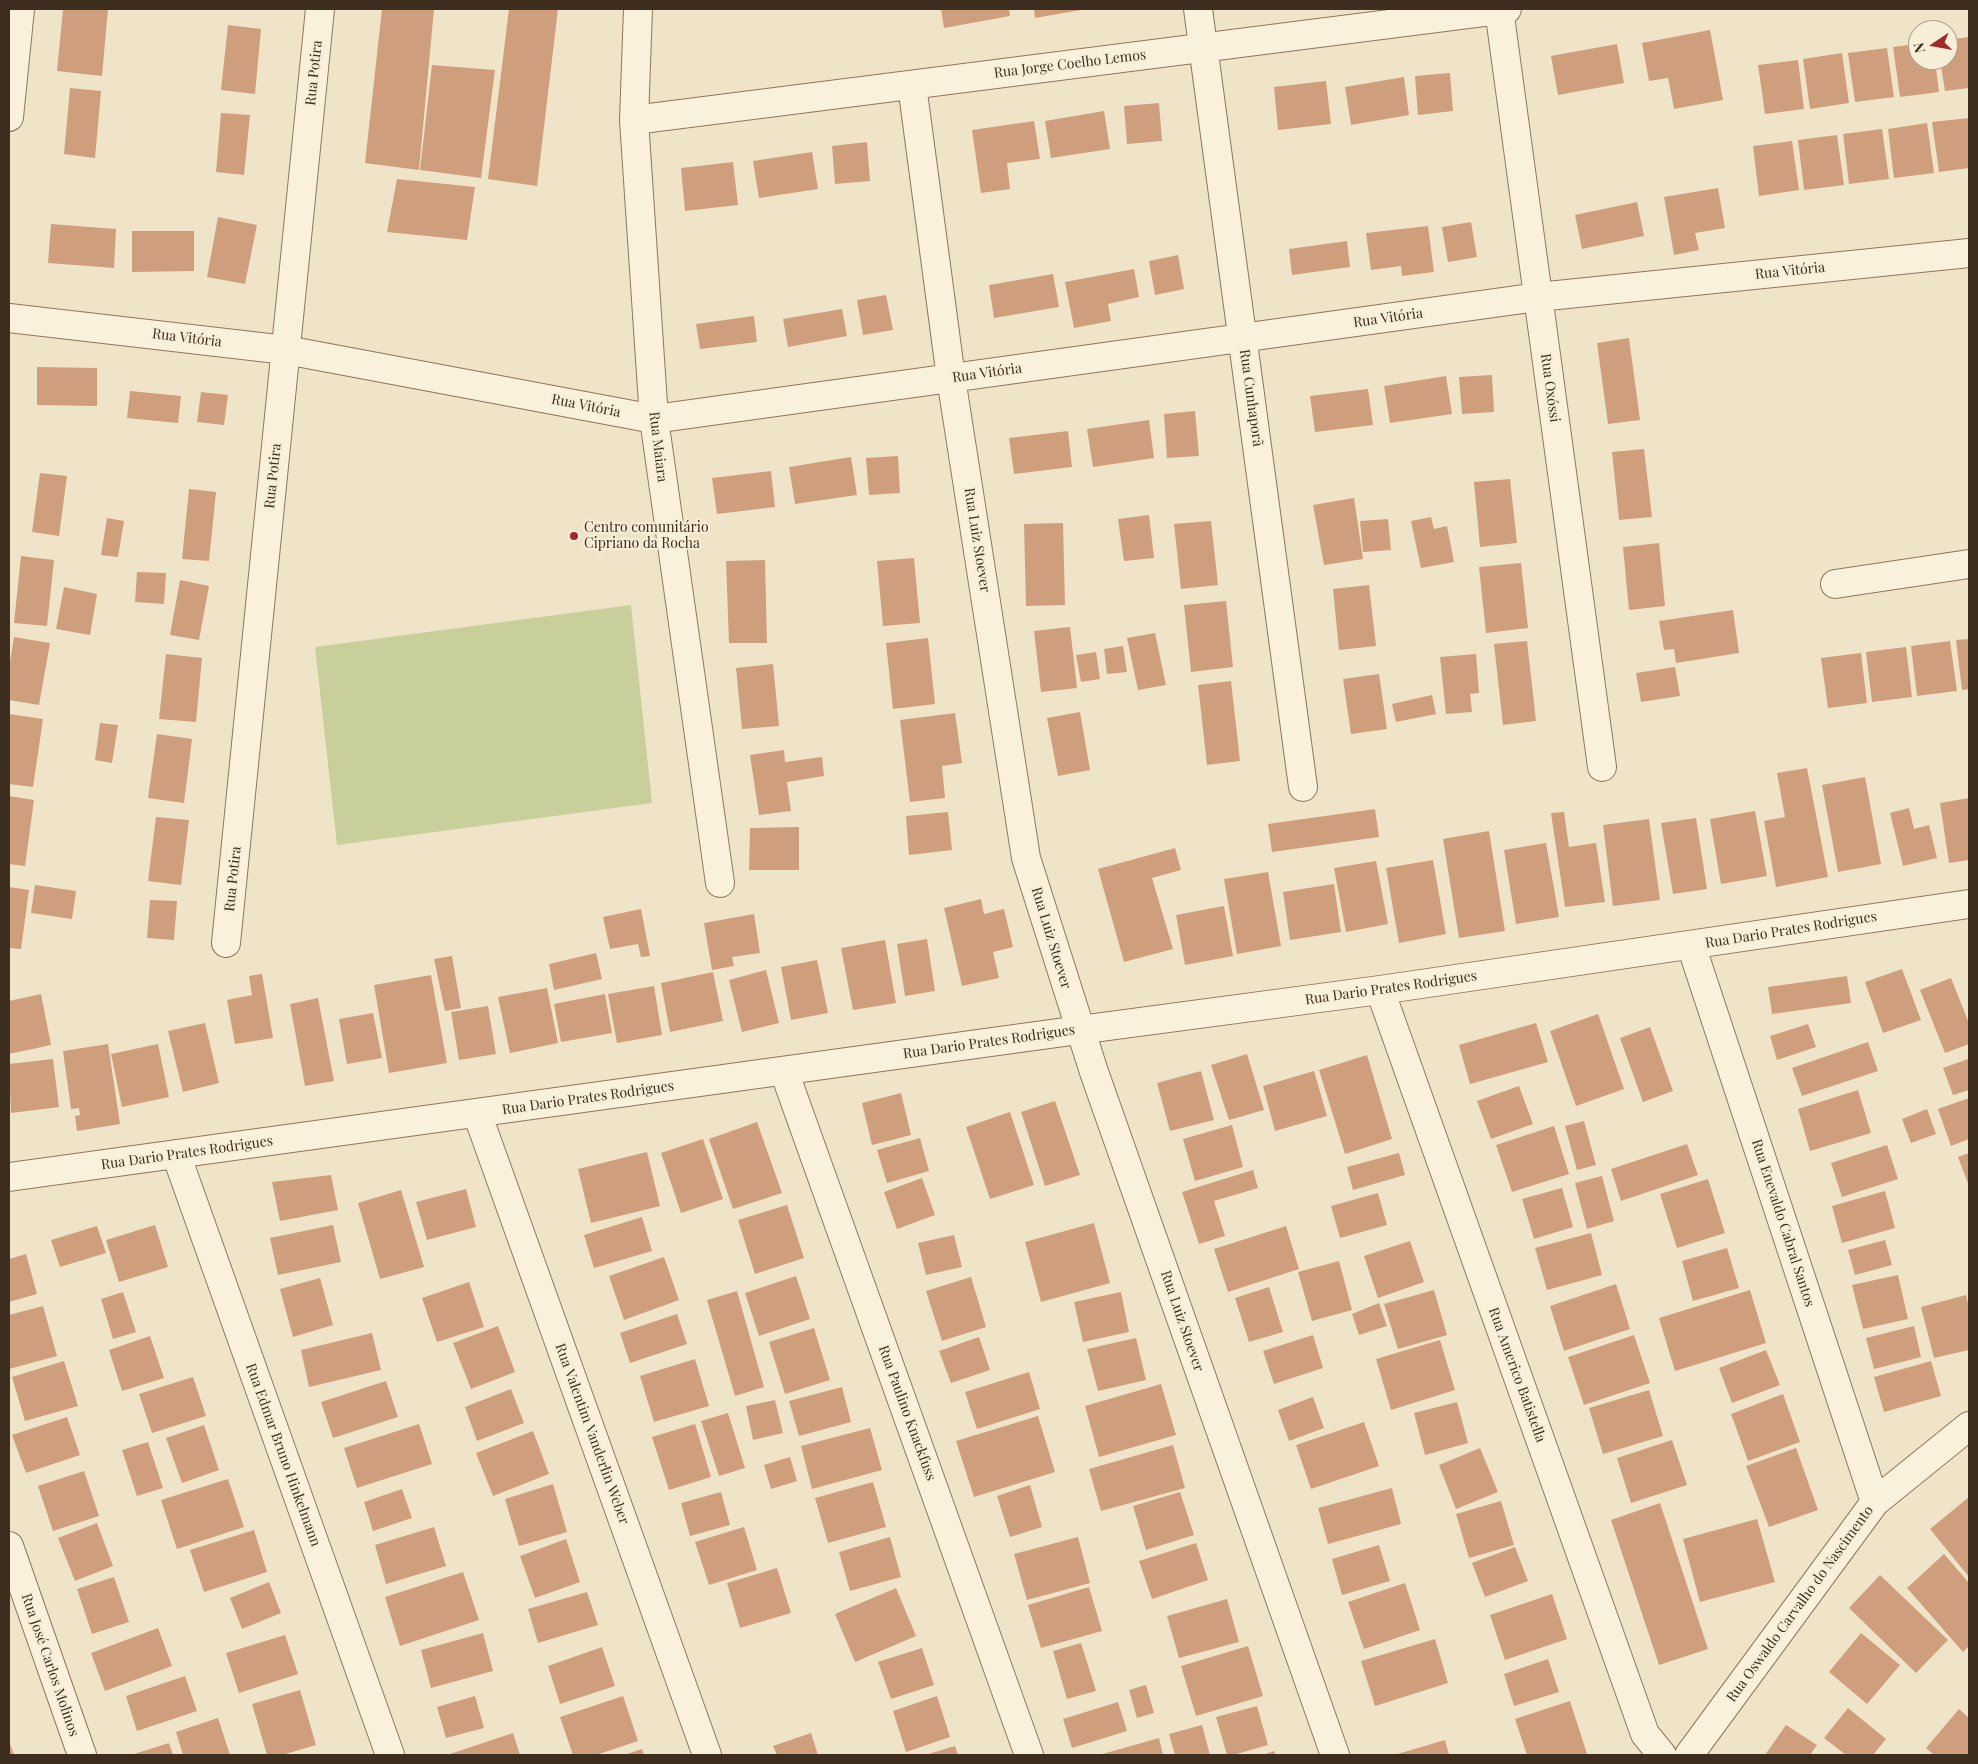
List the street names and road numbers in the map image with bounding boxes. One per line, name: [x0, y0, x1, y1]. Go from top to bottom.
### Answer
street label: Rua Potira: [302, 39, 326, 107]
street label: Rua Jorge Coelho Lemos: [993, 46, 1147, 82]
street label: Rua Vitória: [1754, 259, 1826, 283]
street label: Rua Vitória: [1352, 305, 1424, 331]
street label: Rua Vitória: [151, 325, 223, 351]
street label: Rua Cunhaporã: [1236, 348, 1266, 448]
street label: Rua Oxóssi: [1537, 353, 1563, 423]
street label: Rua Vitória: [951, 360, 1023, 386]
street label: Rua Vitória: [550, 391, 622, 421]
street label: Rua Maiara: [645, 411, 671, 483]
street label: Rua Potira: [261, 442, 285, 510]
street label: Rua Luiz Stoever: [960, 487, 994, 593]
street label: Rua Potira: [221, 845, 245, 913]
street label: Rua Luiz Stoever: [1028, 885, 1074, 991]
street label: Rua Dario Prates Rodrigues: [1704, 908, 1878, 952]
street label: Rua Dario Prates Rodrigues: [1304, 968, 1478, 1008]
street label: Rua Dario Prates Rodrigues: [902, 1022, 1076, 1062]
street label: Rua Dario Prates Rodrigues: [501, 1078, 675, 1118]
street label: Rua Dario Prates Rodrigues: [100, 1133, 274, 1173]
street label: Rua Enevaldo Cabral Santos: [1748, 1137, 1818, 1309]
street label: Rua Luiz Stoever: [1157, 1268, 1207, 1374]
street label: Rua Americo Batistella: [1485, 1305, 1549, 1445]
street label: Rua Valentim Vanderlin Weber: [551, 1341, 633, 1527]
street label: Rua Paulino Knackfuss: [875, 1343, 939, 1483]
street label: Rua Edmar Bruno Hinkelmann: [242, 1361, 324, 1549]
street label: Rua Oswaldo Carvalho do Nascimento: [1723, 1503, 1877, 1705]
street label: Rua José Carlos Molinos: [18, 1591, 82, 1739]

